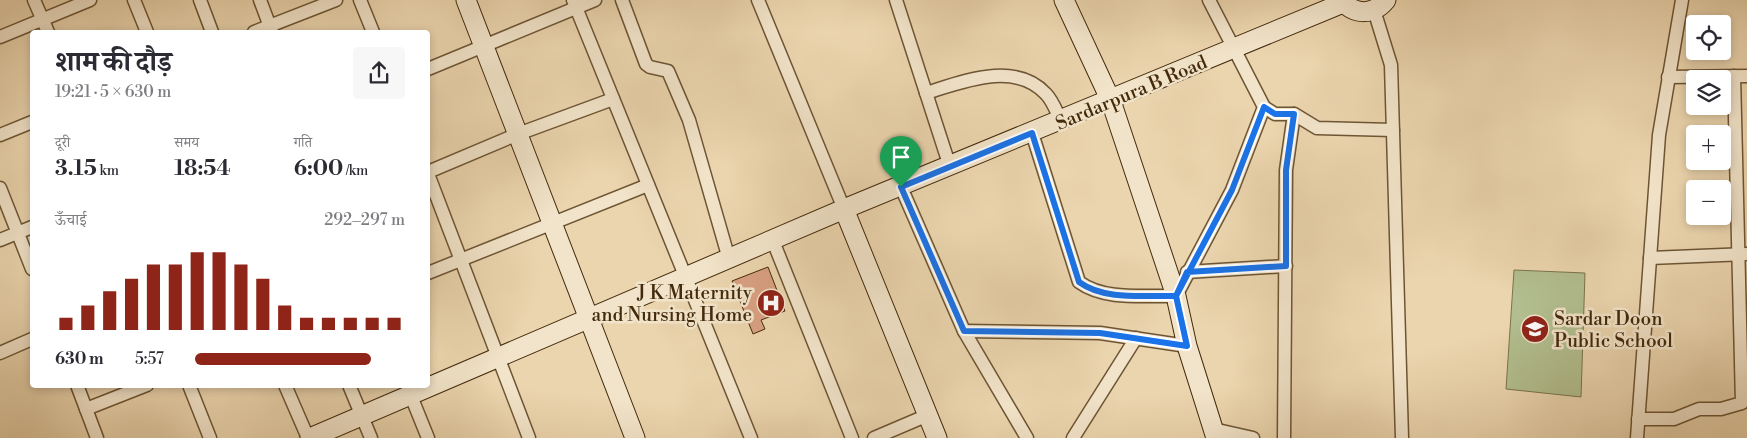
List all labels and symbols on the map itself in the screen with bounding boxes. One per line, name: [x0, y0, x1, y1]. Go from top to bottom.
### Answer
street label: Sardarpura B Road: [1052, 50, 1211, 136]
pin: [880, 136, 922, 187]
place label: J K Maternity and Nursing Home: [592, 281, 753, 327]
hospital icon: J K Maternity and Nursing Home: [756, 288, 786, 318]
place label: Sardar Doon Public School: [1554, 307, 1673, 353]
school or university icon: Sardar Doon Public School: [1520, 314, 1550, 344]

